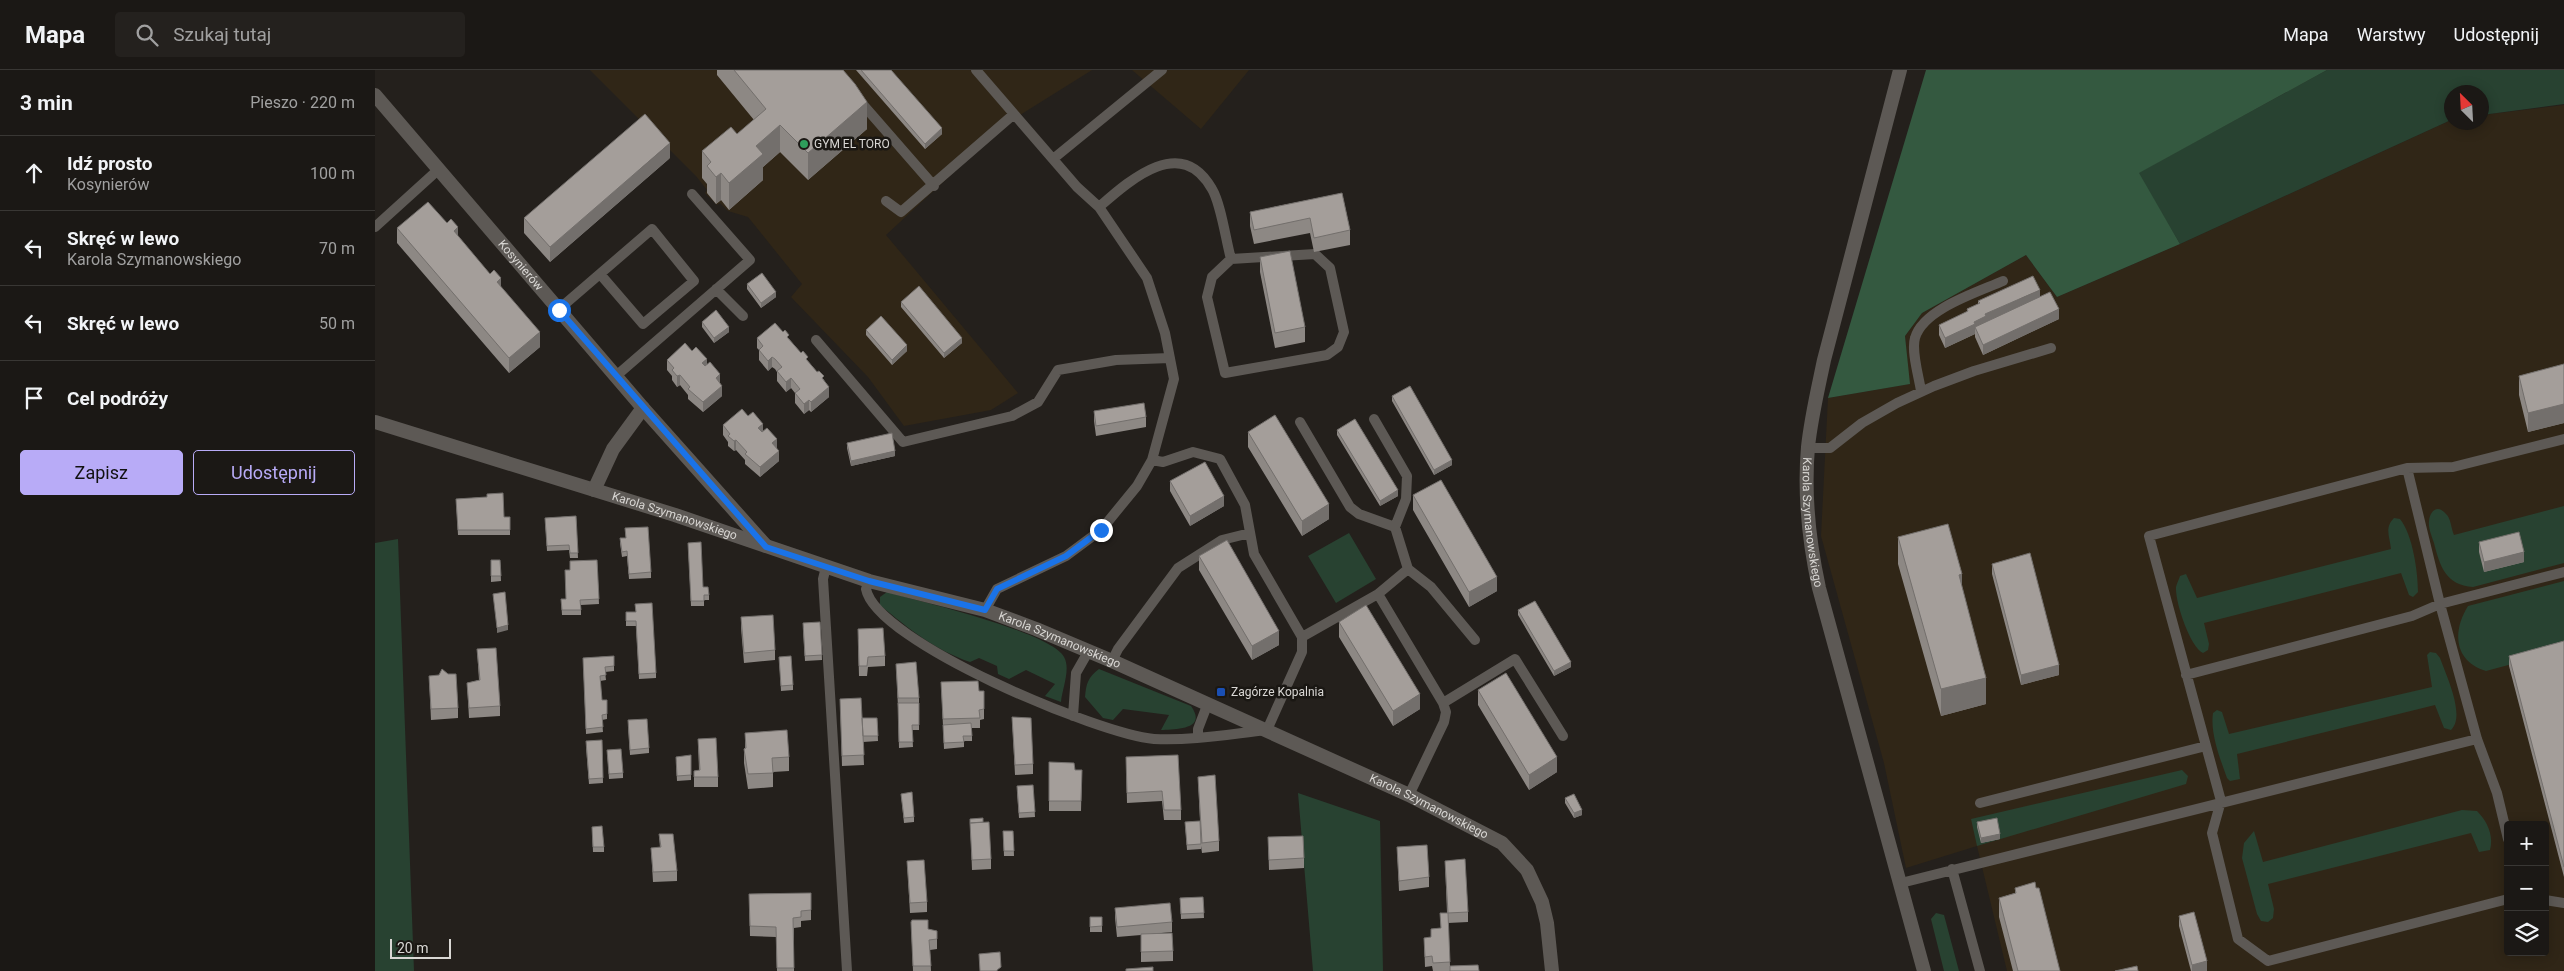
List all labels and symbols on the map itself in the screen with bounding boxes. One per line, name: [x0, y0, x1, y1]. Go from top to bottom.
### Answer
north arrow: [2444, 85, 2489, 130]
place label: GYM EL TORO: [814, 137, 890, 151]
marker: GYM EL TORO: [798, 138, 810, 150]
street label: Kosynierów: [495, 237, 546, 293]
route start: [548, 299, 571, 322]
street label: Karola Szymanowskiego: [1800, 457, 1826, 589]
street label: Karola Szymanowskiego: [610, 489, 739, 543]
route end: [1090, 519, 1113, 542]
street label: Karola Szymanowskiego: [997, 609, 1123, 671]
place label: Zagórze Kopalnia: [1231, 685, 1324, 699]
marker: Zagórze Kopalnia: [1215, 686, 1227, 698]
street label: Karola Szymanowskiego: [1367, 771, 1491, 842]
scale bar: [390, 936, 451, 959]

